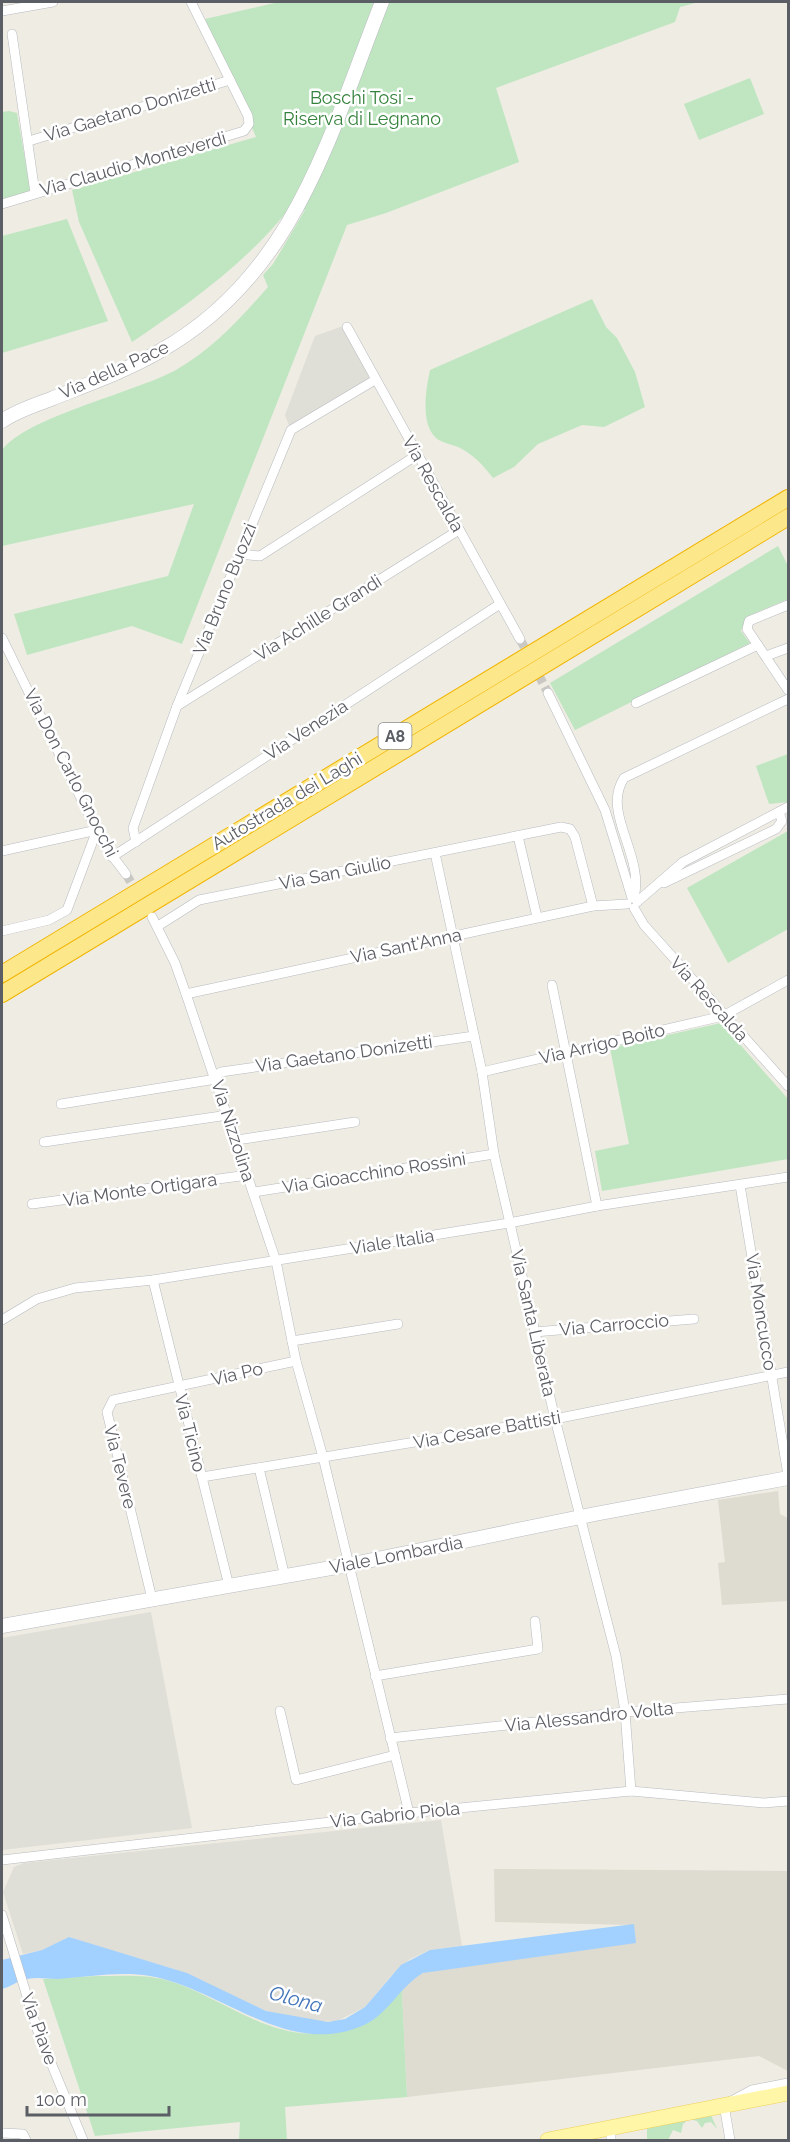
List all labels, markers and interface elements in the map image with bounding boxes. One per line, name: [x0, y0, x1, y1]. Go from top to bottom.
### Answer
street label: Via Gaetano Donizetti: [41, 73, 218, 146]
park label: Boschi Tosi - Riserva di Legnano: [283, 87, 441, 129]
street label: Via Claudio Monteverdi: [37, 127, 228, 200]
street label: Via della Pace: [56, 336, 172, 403]
street label: Via Rescalda: [398, 432, 469, 536]
street label: Via Bruno Buozzi: [189, 520, 261, 658]
street label: Via Achille Grandi: [250, 570, 385, 665]
street label: Via Don Carlo Gnocchi: [20, 685, 123, 860]
street label: Via Venezia: [260, 695, 351, 764]
road number: A8: [378, 723, 412, 749]
street label: Autostrada dei Laghi: [208, 747, 366, 854]
street label: Via San Giulio: [277, 851, 393, 894]
street label: Via Sant'Anna: [348, 923, 463, 968]
street label: Via Rescalda: [666, 952, 753, 1045]
street label: Via Arrigo Boito: [537, 1019, 667, 1068]
street label: Via Gaetano Donizetti: [254, 1031, 434, 1076]
street label: Via Nizzolina: [207, 1077, 260, 1184]
street label: Via Gioacchino Rossini: [281, 1148, 467, 1197]
street label: Via Monte Ortigara: [62, 1168, 218, 1211]
street label: Viale Italia: [348, 1224, 435, 1259]
street label: Via Santa Liberata: [506, 1247, 561, 1398]
street label: Via Moncucco: [742, 1252, 781, 1372]
street label: Via Carroccio: [558, 1309, 670, 1340]
street label: Via Po: [209, 1357, 265, 1390]
street label: Via Ticino: [171, 1392, 210, 1474]
street label: Via Cesare Battisti: [411, 1406, 562, 1453]
street label: Via Tevere: [100, 1423, 141, 1511]
street label: Viale Lombardia: [327, 1531, 464, 1578]
street label: Via Alessandro Volta: [503, 1697, 674, 1736]
street label: Via Gabrio Piola: [329, 1797, 461, 1832]
water label: Olona: [267, 1980, 325, 2018]
street label: Via Piave: [17, 1990, 62, 2068]
scale bar: [27, 2079, 170, 2117]
text: 100 m: [36, 2089, 87, 2110]

